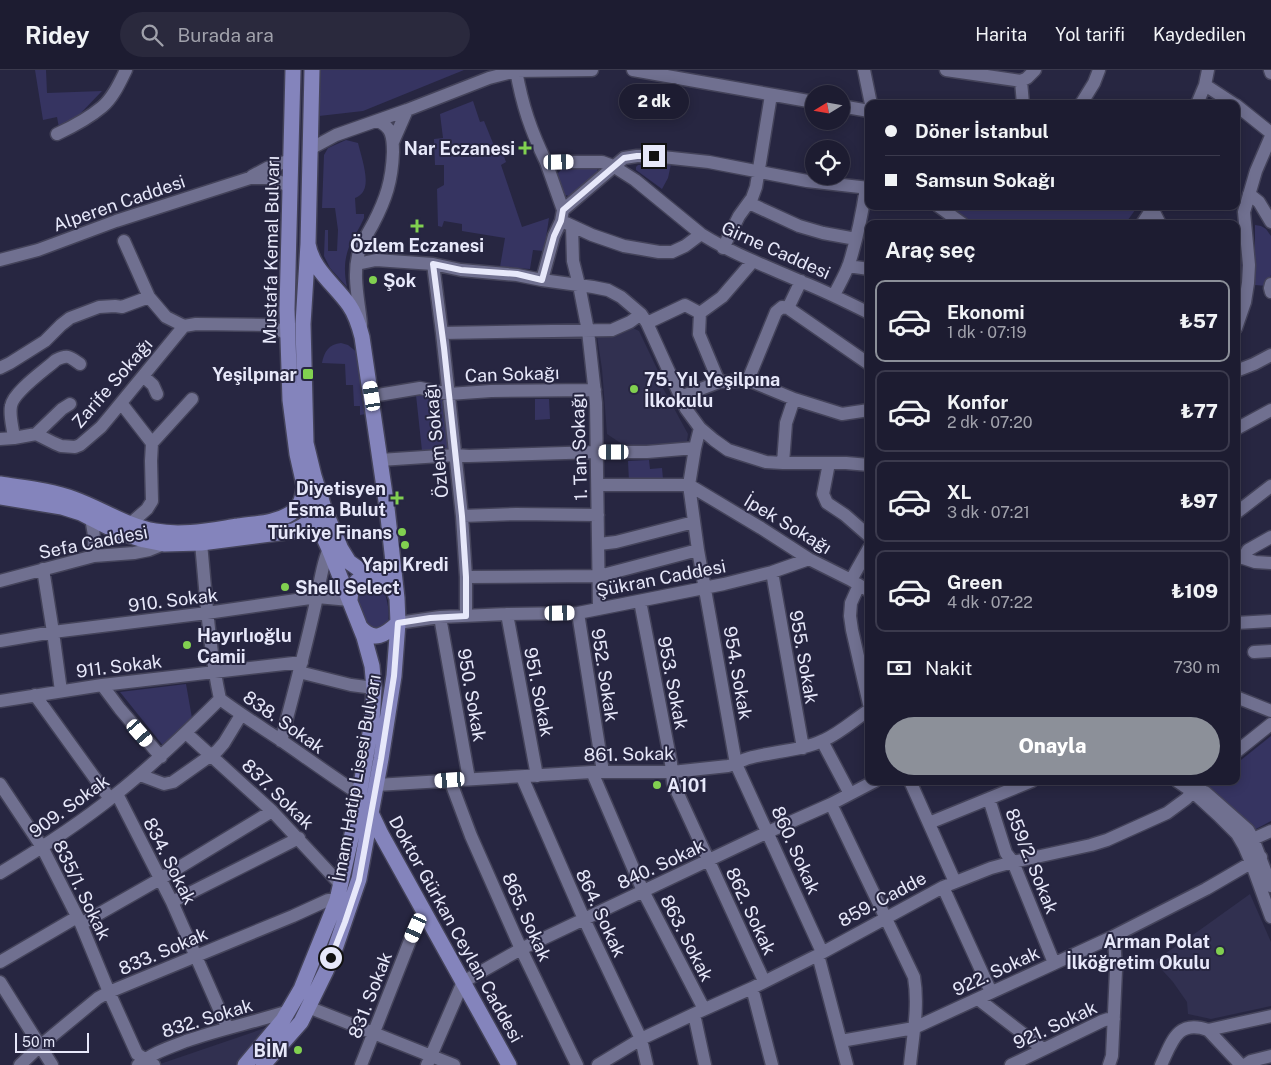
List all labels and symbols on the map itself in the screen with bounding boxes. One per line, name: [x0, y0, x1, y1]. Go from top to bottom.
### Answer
callout: 2 dk: [619, 83, 689, 118]
north arrow: [805, 85, 850, 130]
place label: Nar Eczanesi: [404, 138, 515, 159]
marker: Nar Eczanesi: [519, 142, 531, 154]
route end: [643, 145, 665, 167]
car: [543, 154, 574, 170]
street label: Mustafa Kemal Bulvarı: [259, 156, 283, 344]
street label: Alperen Caddesi: [50, 171, 188, 235]
street label: Girne Caddesi: [718, 217, 834, 283]
marker: Özlem Eczanesi: [411, 220, 423, 232]
place label: Özlem Eczanesi: [350, 234, 484, 256]
place label: Şok: [383, 270, 417, 291]
marker: Şok: [367, 274, 379, 286]
street label: Zarife Sokağı: [67, 334, 157, 432]
street label: Can Sokağı: [464, 362, 560, 386]
place label: Yeşilpınar: [212, 364, 298, 385]
marker: Yeşilpınar: [301, 367, 315, 381]
place label: 75. Yıl Yeşilpına İlkokulu: [644, 369, 780, 411]
car: [362, 380, 381, 412]
street label: Özlem Sokağı: [419, 383, 452, 499]
marker: 75. Yıl Yeşilpına İlkokulu: [628, 383, 640, 395]
street label: 1. Tan Sokağı: [567, 393, 591, 501]
car: [599, 445, 629, 460]
place label: Diyetisyen Esma Bulut: [288, 478, 386, 520]
street label: İpek Sokağı: [741, 489, 836, 558]
marker: Diyetisyen Esma Bulut: [390, 491, 404, 505]
street label: Sefa Caddesi: [37, 521, 149, 563]
place label: Türkiye Finans: [268, 522, 392, 543]
marker: Türkiye Finans: [396, 526, 408, 538]
marker: Yapı Kredi: [399, 539, 411, 551]
place label: Yapı Kredi: [362, 554, 448, 575]
street label: Şükran Caddesi: [594, 555, 728, 601]
place label: Shell Select: [295, 577, 400, 598]
marker: Shell Select: [279, 581, 291, 593]
street label: 910. Sokak: [127, 584, 219, 616]
car: [544, 605, 575, 621]
street label: 955. Sokak: [785, 609, 823, 705]
place label: Hayırlıoğlu Camii: [197, 625, 292, 667]
street label: 954. Sokak: [719, 625, 757, 721]
street label: 952. Sokak: [587, 627, 623, 723]
street label: 953. Sokak: [654, 635, 692, 731]
marker: Hayırlıoğlu Camii: [181, 639, 193, 651]
street label: 951. Sokak: [520, 646, 558, 738]
street label: 950. Sokak: [453, 647, 491, 743]
street label: 911. Sokak: [75, 650, 163, 682]
street label: İmam Hatip Lisesi Bulvarı: [326, 673, 385, 883]
street label: 838. Sokak: [239, 686, 329, 758]
car: [124, 717, 155, 749]
street label: 861. Sokak: [584, 743, 674, 765]
street label: 837. Sokak: [238, 755, 318, 833]
street label: 909. Sokak: [25, 770, 113, 842]
car: [434, 771, 465, 789]
place label: A101: [667, 775, 707, 796]
marker: A101: [651, 779, 663, 791]
street label: 860. Sokak: [767, 803, 825, 897]
street label: 859/2. Sokak: [1001, 805, 1063, 917]
street label: Doktor Gürkan Ceylan Caddesi: [385, 812, 527, 1046]
street label: 834. Sokak: [139, 814, 201, 908]
street label: 840. Sokak: [614, 835, 708, 893]
street label: 835/1. Sokak: [49, 837, 115, 943]
street label: 862. Sokak: [722, 864, 780, 958]
street label: 864. Sokak: [572, 866, 630, 960]
street label: 859. Cadde: [834, 867, 930, 931]
street label: 865. Sokak: [498, 869, 556, 965]
street label: 863. Sokak: [656, 891, 718, 985]
car: [403, 911, 428, 945]
street label: 833. Sokak: [115, 923, 211, 979]
place label: Arman Polat İlköğretim Okulu: [1066, 931, 1210, 973]
street label: 922. Sokak: [949, 942, 1043, 1000]
marker: Arman Polat İlköğretim Okulu: [1214, 945, 1226, 957]
route start: [320, 947, 342, 969]
street label: 831. Sokak: [344, 949, 396, 1041]
street label: 832. Sokak: [159, 994, 255, 1042]
street label: 921. Sokak: [1010, 997, 1100, 1053]
scale bar: [15, 1030, 89, 1053]
place label: BİM: [253, 1039, 288, 1061]
marker: BİM: [292, 1044, 304, 1056]

